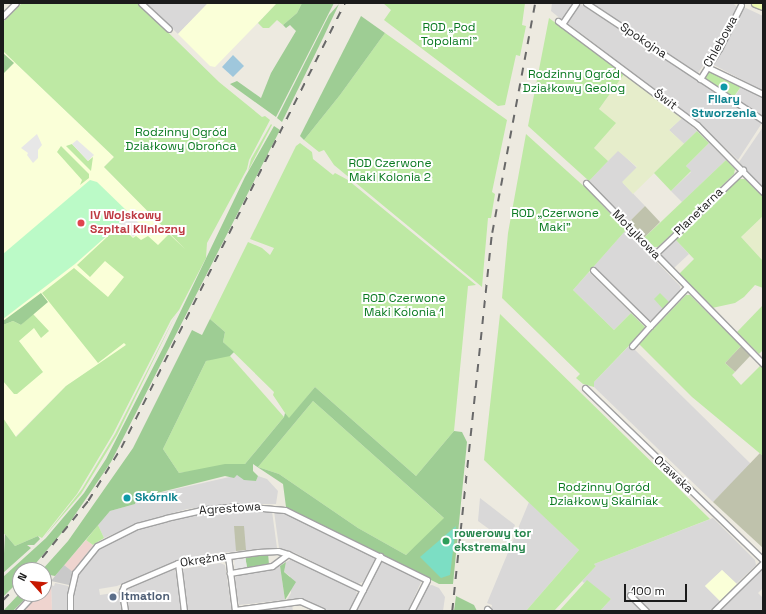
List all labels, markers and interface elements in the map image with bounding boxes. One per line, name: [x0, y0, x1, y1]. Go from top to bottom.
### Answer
street label: Chlebowa: [701, 14, 741, 70]
street label: Spokojna: [617, 20, 669, 62]
park label: ROD „Pod Topolami”: [421, 21, 477, 49]
park label: Rodzinny Ogród Działkowy Geolog: [523, 68, 625, 96]
marker: Filary Stworzenia: [719, 82, 729, 92]
street label: Świt: [651, 87, 679, 113]
place label: Filary Stworzenia: [692, 93, 756, 121]
park label: Rodzinny Ogród Działkowy Obrońca: [126, 126, 236, 154]
park label: ROD Czerwone Maki Kolonia 2: [348, 157, 432, 185]
street label: Planetarna: [672, 185, 726, 239]
park label: ROD „Czerwone Maki”: [511, 207, 599, 235]
street label: Motylkowa: [609, 207, 663, 263]
place label: IV Wojskowy Szpital Kliniczny: [90, 209, 185, 237]
marker: IV Wojskowy Szpital Kliniczny: [75, 217, 87, 229]
park label: ROD Czerwone Maki Kolonia 1: [362, 292, 446, 320]
street label: Orawska: [650, 453, 696, 497]
park label: Rodzinny Ogród Działkowy Skalniak: [549, 481, 659, 509]
place label: Skórnik: [135, 491, 178, 505]
marker: Skórnik: [122, 493, 132, 503]
street label: Agrestowa: [199, 500, 261, 518]
place label: rowerowy tor ekstremalny: [454, 527, 531, 555]
marker: rowerowy tor ekstremalny: [441, 536, 451, 546]
street label: Okrężna: [179, 549, 227, 571]
north arrow: [12, 562, 52, 602]
text: N: [14, 571, 30, 583]
scale bar: [626, 576, 689, 602]
text: 100 m: [631, 583, 665, 599]
place label: Itmation: [121, 590, 170, 604]
marker: Itmation: [108, 592, 118, 602]

